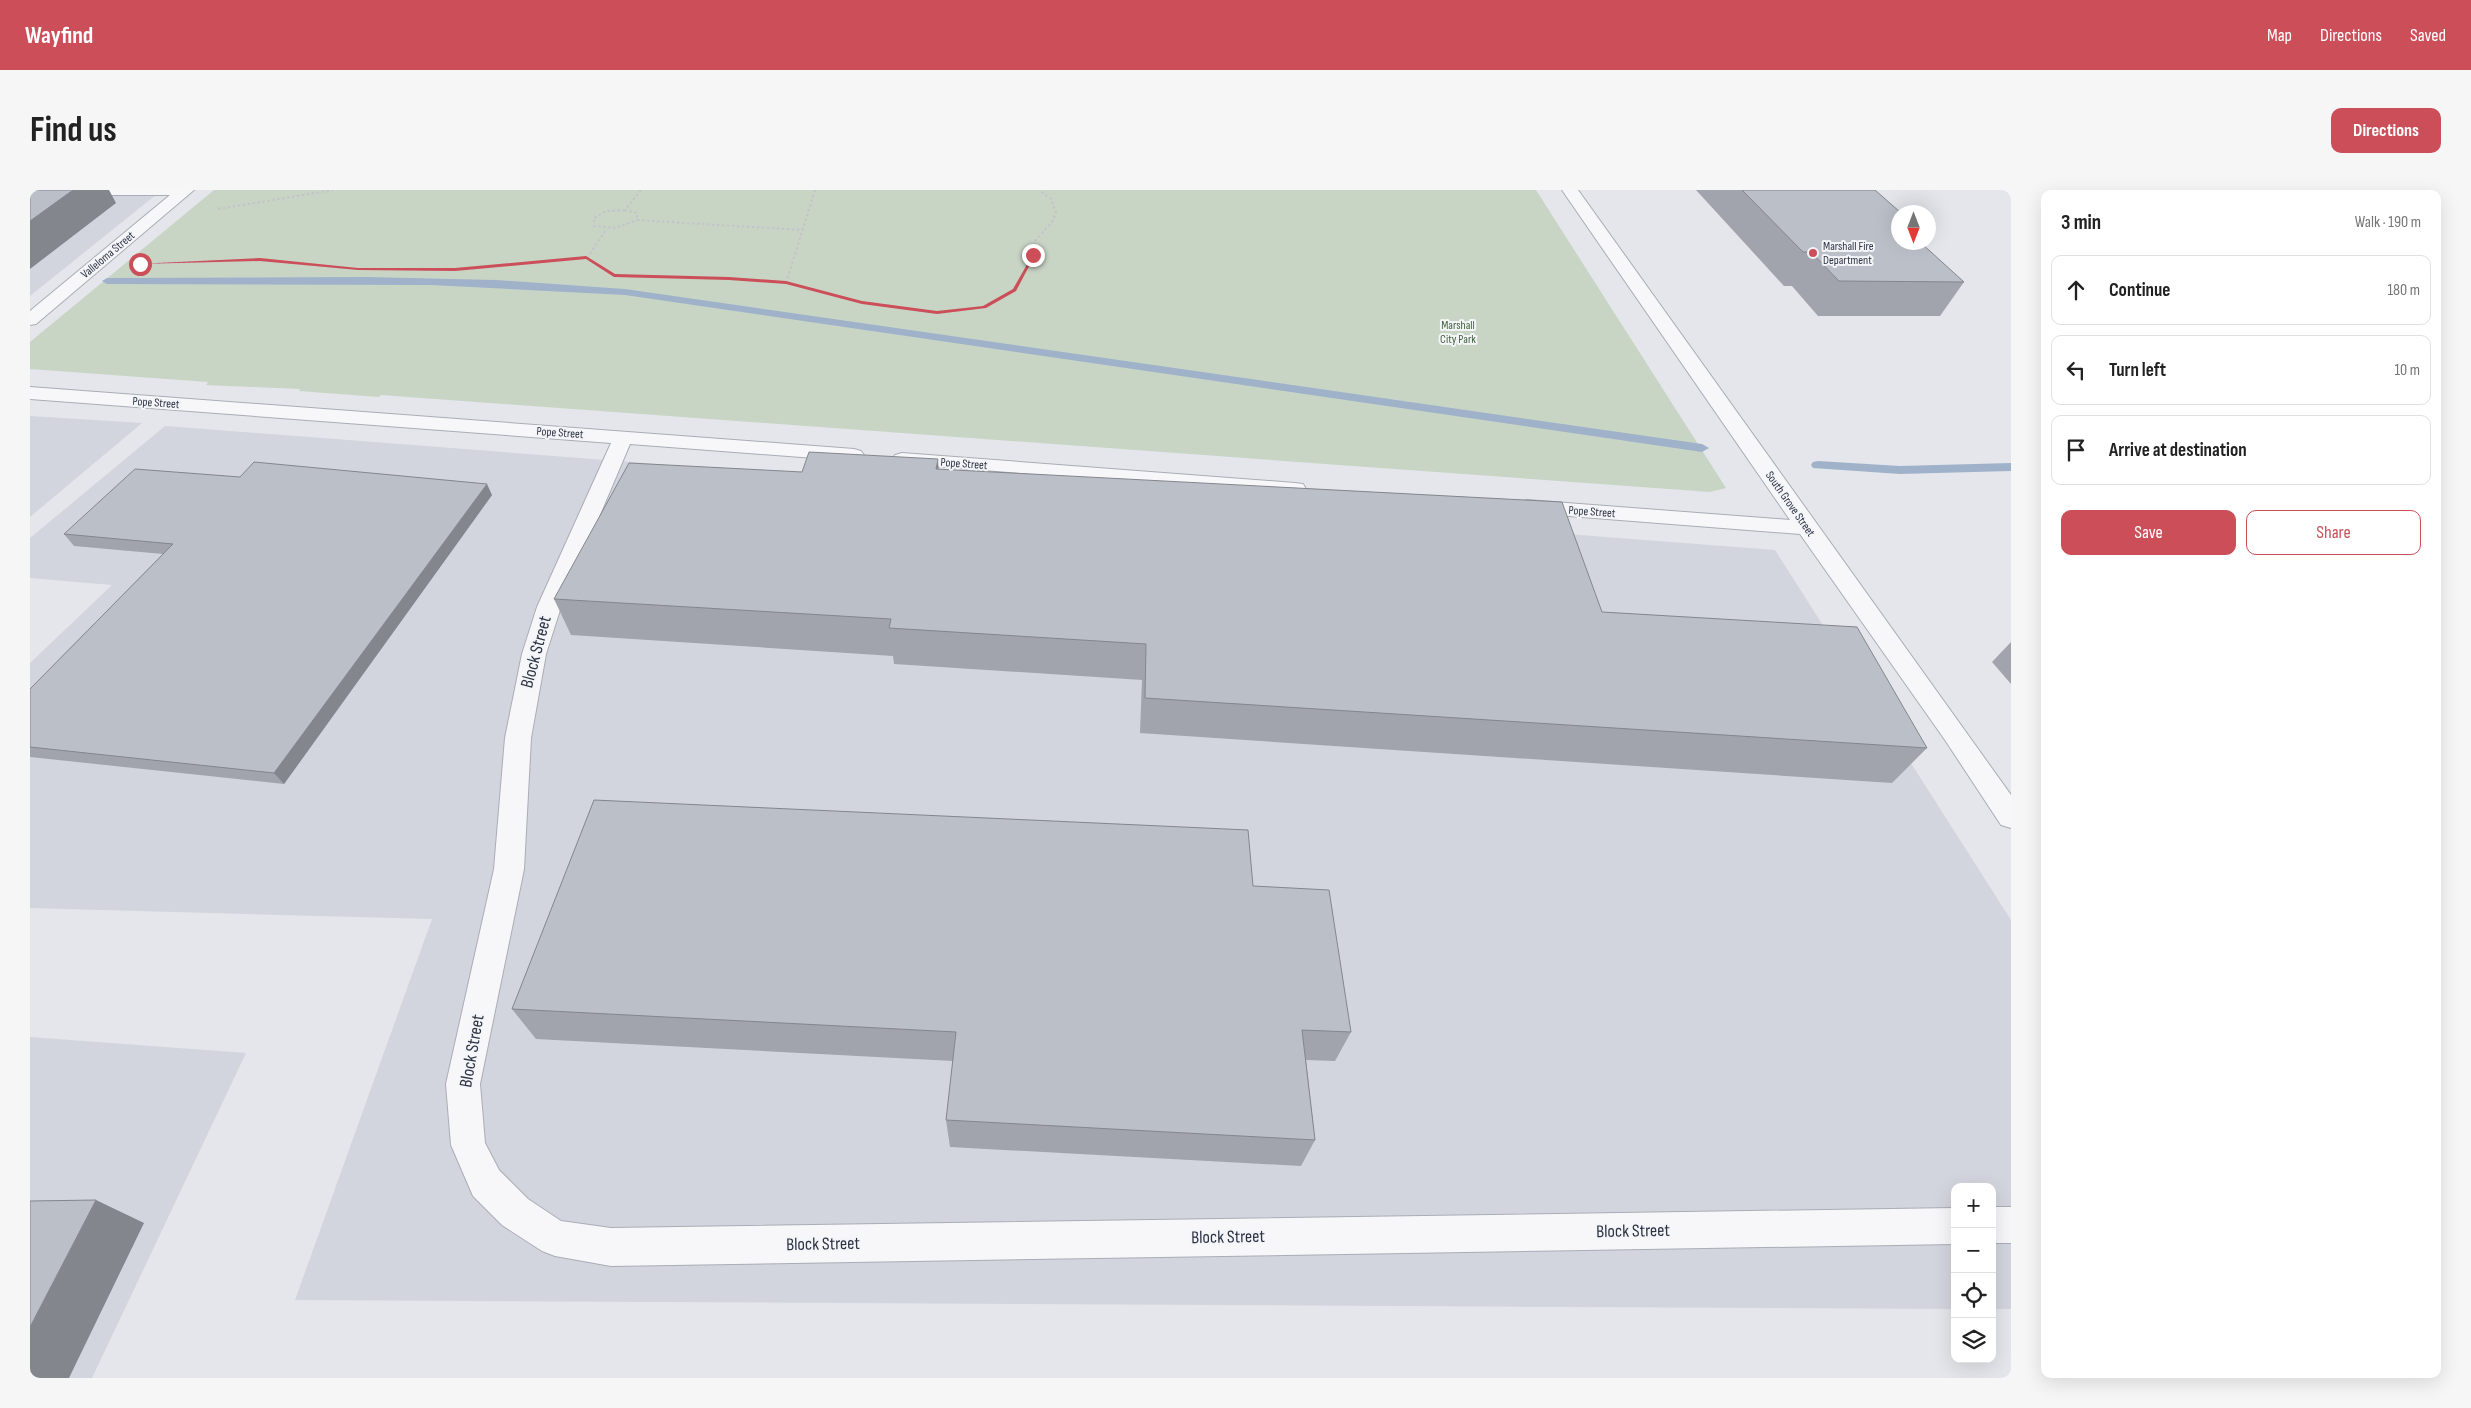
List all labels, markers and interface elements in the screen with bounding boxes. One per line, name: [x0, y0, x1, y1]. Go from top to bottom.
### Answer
text: Wayfind: [25, 21, 93, 50]
text: Map: [2267, 25, 2292, 46]
text: Directions: [2320, 25, 2382, 46]
text: Saved: [2410, 25, 2446, 46]
button: Directions: [2331, 108, 2441, 153]
text: Find us: [30, 109, 117, 152]
north arrow: [1891, 205, 1936, 250]
text: 3 min: [2061, 210, 2101, 235]
text: Walk · 190 m: [2355, 213, 2421, 232]
street label: Valleloma Street: [78, 228, 138, 282]
place label: Marshall Fire Department: [1823, 239, 1874, 268]
route end: [1022, 244, 1045, 267]
marker: Marshall Fire Department: [1807, 247, 1819, 259]
route start: [129, 253, 152, 276]
icon: ahead: [2062, 276, 2090, 304]
text: Continue: [2109, 279, 2170, 302]
text: 180 m: [2387, 281, 2420, 300]
park label: Marshall City Park: [1440, 318, 1476, 347]
icon: left: [2062, 356, 2090, 384]
text: Turn left: [2109, 359, 2166, 382]
text: 10 m: [2394, 361, 2420, 380]
street label: Pope Street: [132, 394, 180, 412]
street label: Pope Street: [536, 424, 584, 442]
icon: arrive: [2062, 436, 2090, 464]
text: Arrive at destination: [2109, 439, 2247, 462]
street label: Pope Street: [940, 455, 988, 473]
street label: South Grove Street: [1762, 468, 1818, 540]
street label: Pope Street: [1568, 503, 1616, 521]
button: Save: [2061, 510, 2236, 555]
button: Share: [2246, 510, 2421, 555]
street label: Block Street: [516, 613, 556, 690]
street label: Block Street: [455, 1012, 489, 1089]
map controls: [1951, 1183, 1996, 1363]
button: +: [1951, 1183, 1996, 1228]
street label: Block Street: [1596, 1220, 1671, 1242]
street label: Block Street: [1191, 1226, 1266, 1248]
button: −: [1951, 1228, 1996, 1273]
street label: Block Street: [786, 1233, 861, 1255]
button: locate: [1951, 1273, 1996, 1318]
button: layers: [1951, 1318, 1996, 1363]

